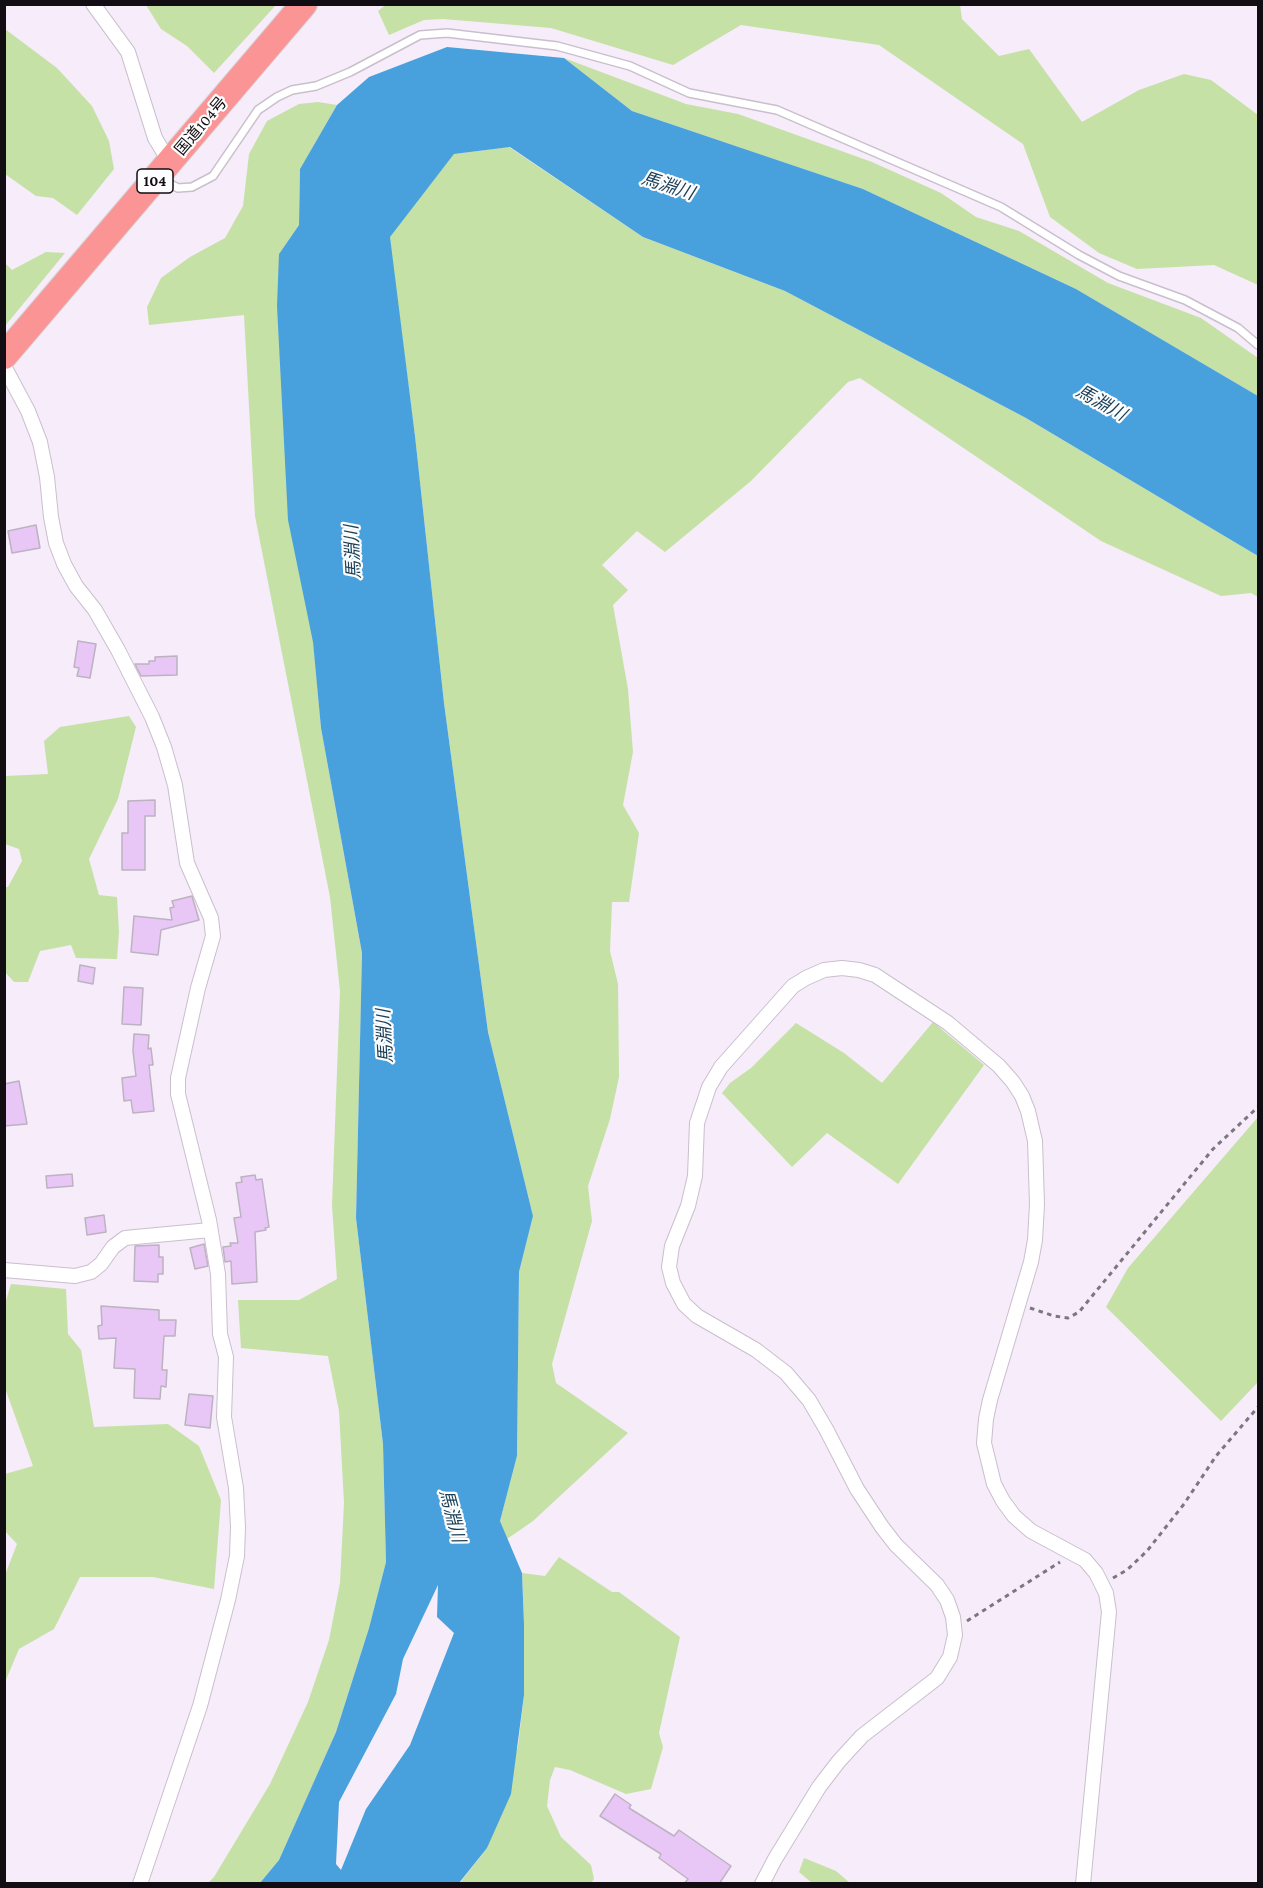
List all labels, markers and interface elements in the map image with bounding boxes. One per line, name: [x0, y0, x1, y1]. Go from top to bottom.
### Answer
street label: 国道104号: [171, 93, 231, 159]
water label: 馬淵川: [639, 167, 697, 205]
road number: 104: [137, 169, 173, 193]
water label: 馬淵川: [1072, 380, 1130, 426]
water label: 馬淵川: [341, 524, 365, 580]
water label: 馬淵川: [373, 1008, 397, 1064]
water label: 馬淵川: [435, 1487, 469, 1545]

